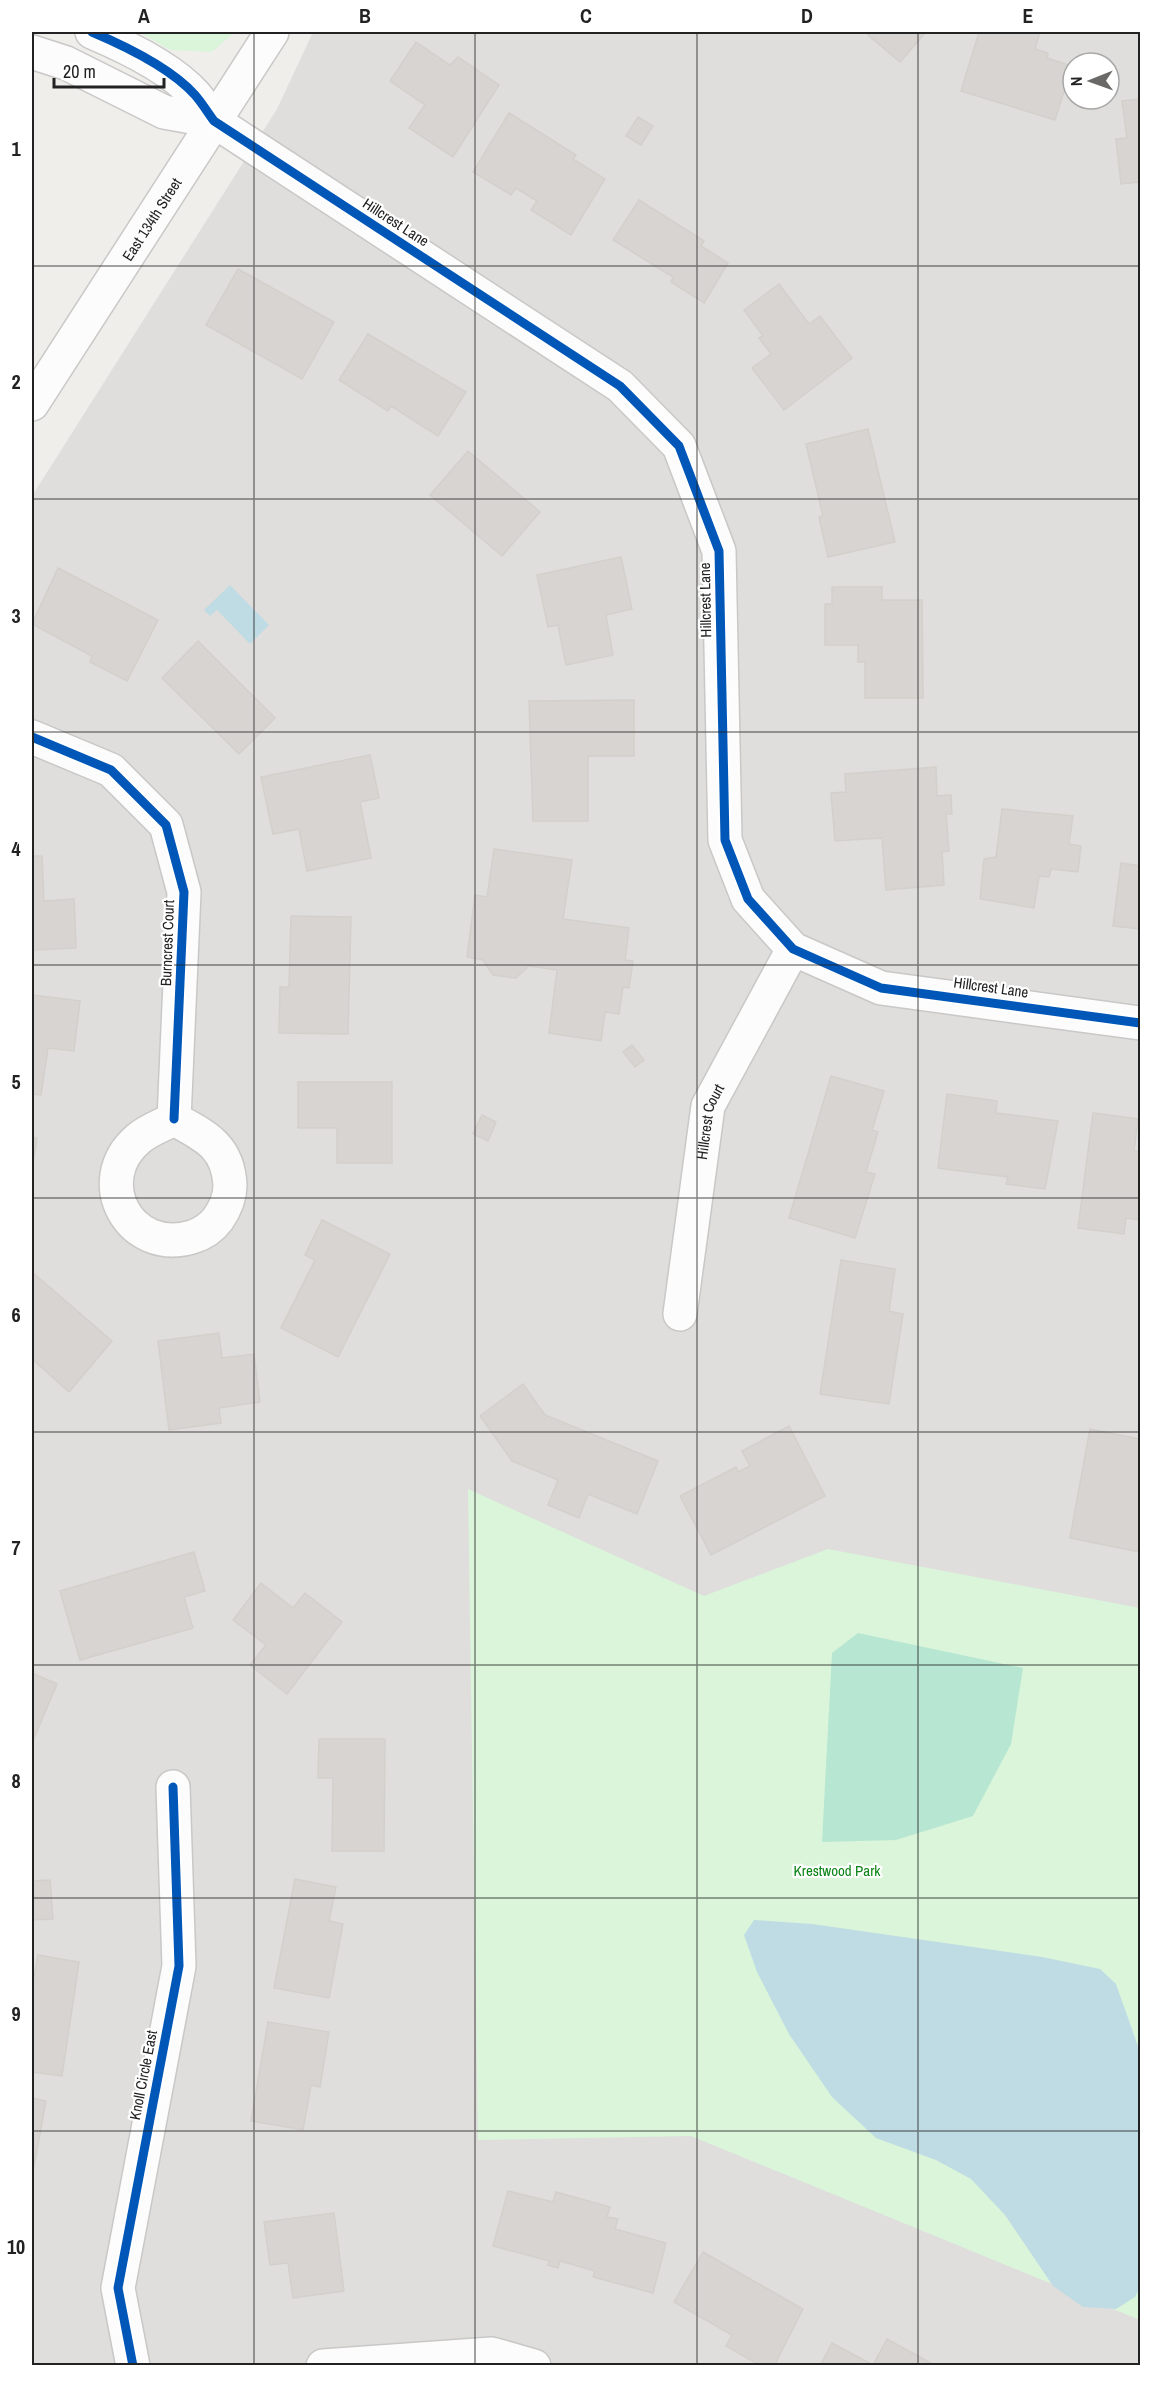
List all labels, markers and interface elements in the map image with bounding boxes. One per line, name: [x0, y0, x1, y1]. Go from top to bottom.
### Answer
text: A: [138, 2, 150, 29]
text: B: [359, 2, 371, 29]
text: C: [580, 2, 592, 29]
text: D: [801, 2, 813, 29]
text: E: [1023, 2, 1034, 29]
scale bar: [54, 51, 164, 89]
north arrow: [1061, 51, 1121, 111]
text: 20 m: [63, 59, 96, 84]
text: N: [1065, 76, 1087, 86]
text: 1: [11, 135, 21, 162]
street label: East 134th Street: [117, 173, 186, 265]
street label: Hillcrest Lane: [359, 193, 433, 251]
text: 2: [11, 368, 21, 395]
street label: Hillcrest Lane: [694, 562, 716, 638]
text: 3: [11, 602, 21, 629]
text: 4: [11, 835, 21, 862]
street label: Burncrest Court: [155, 899, 179, 986]
street label: Hillcrest Lane: [952, 971, 1030, 1003]
text: 5: [11, 1068, 21, 1095]
street label: Hillcrest Court: [690, 1079, 729, 1161]
text: 6: [11, 1301, 21, 1328]
text: 7: [11, 1534, 21, 1561]
text: 8: [11, 1767, 21, 1794]
park label: Krestwood Park: [794, 1860, 881, 1881]
text: 9: [11, 2000, 21, 2027]
street label: Knoll Circle East: [124, 2028, 162, 2122]
text: 10: [7, 2233, 25, 2260]

